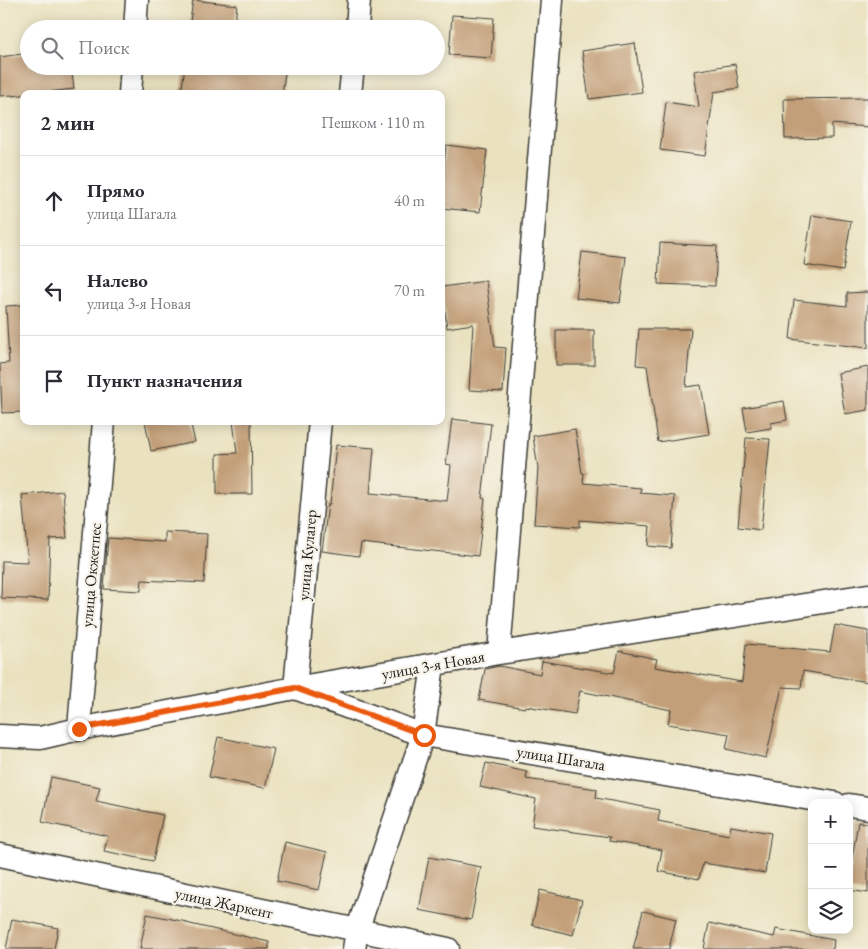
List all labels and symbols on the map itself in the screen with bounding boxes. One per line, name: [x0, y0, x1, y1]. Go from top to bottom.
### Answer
street label: улица Кулагер: [293, 509, 321, 601]
street label: улица Окжетпес: [76, 522, 106, 628]
street label: улица 3-я Новая: [380, 646, 486, 684]
route end: [68, 718, 91, 741]
route start: [413, 724, 436, 747]
street label: улица Шагала: [515, 741, 608, 775]
street label: улица Жаркент: [173, 882, 275, 924]

